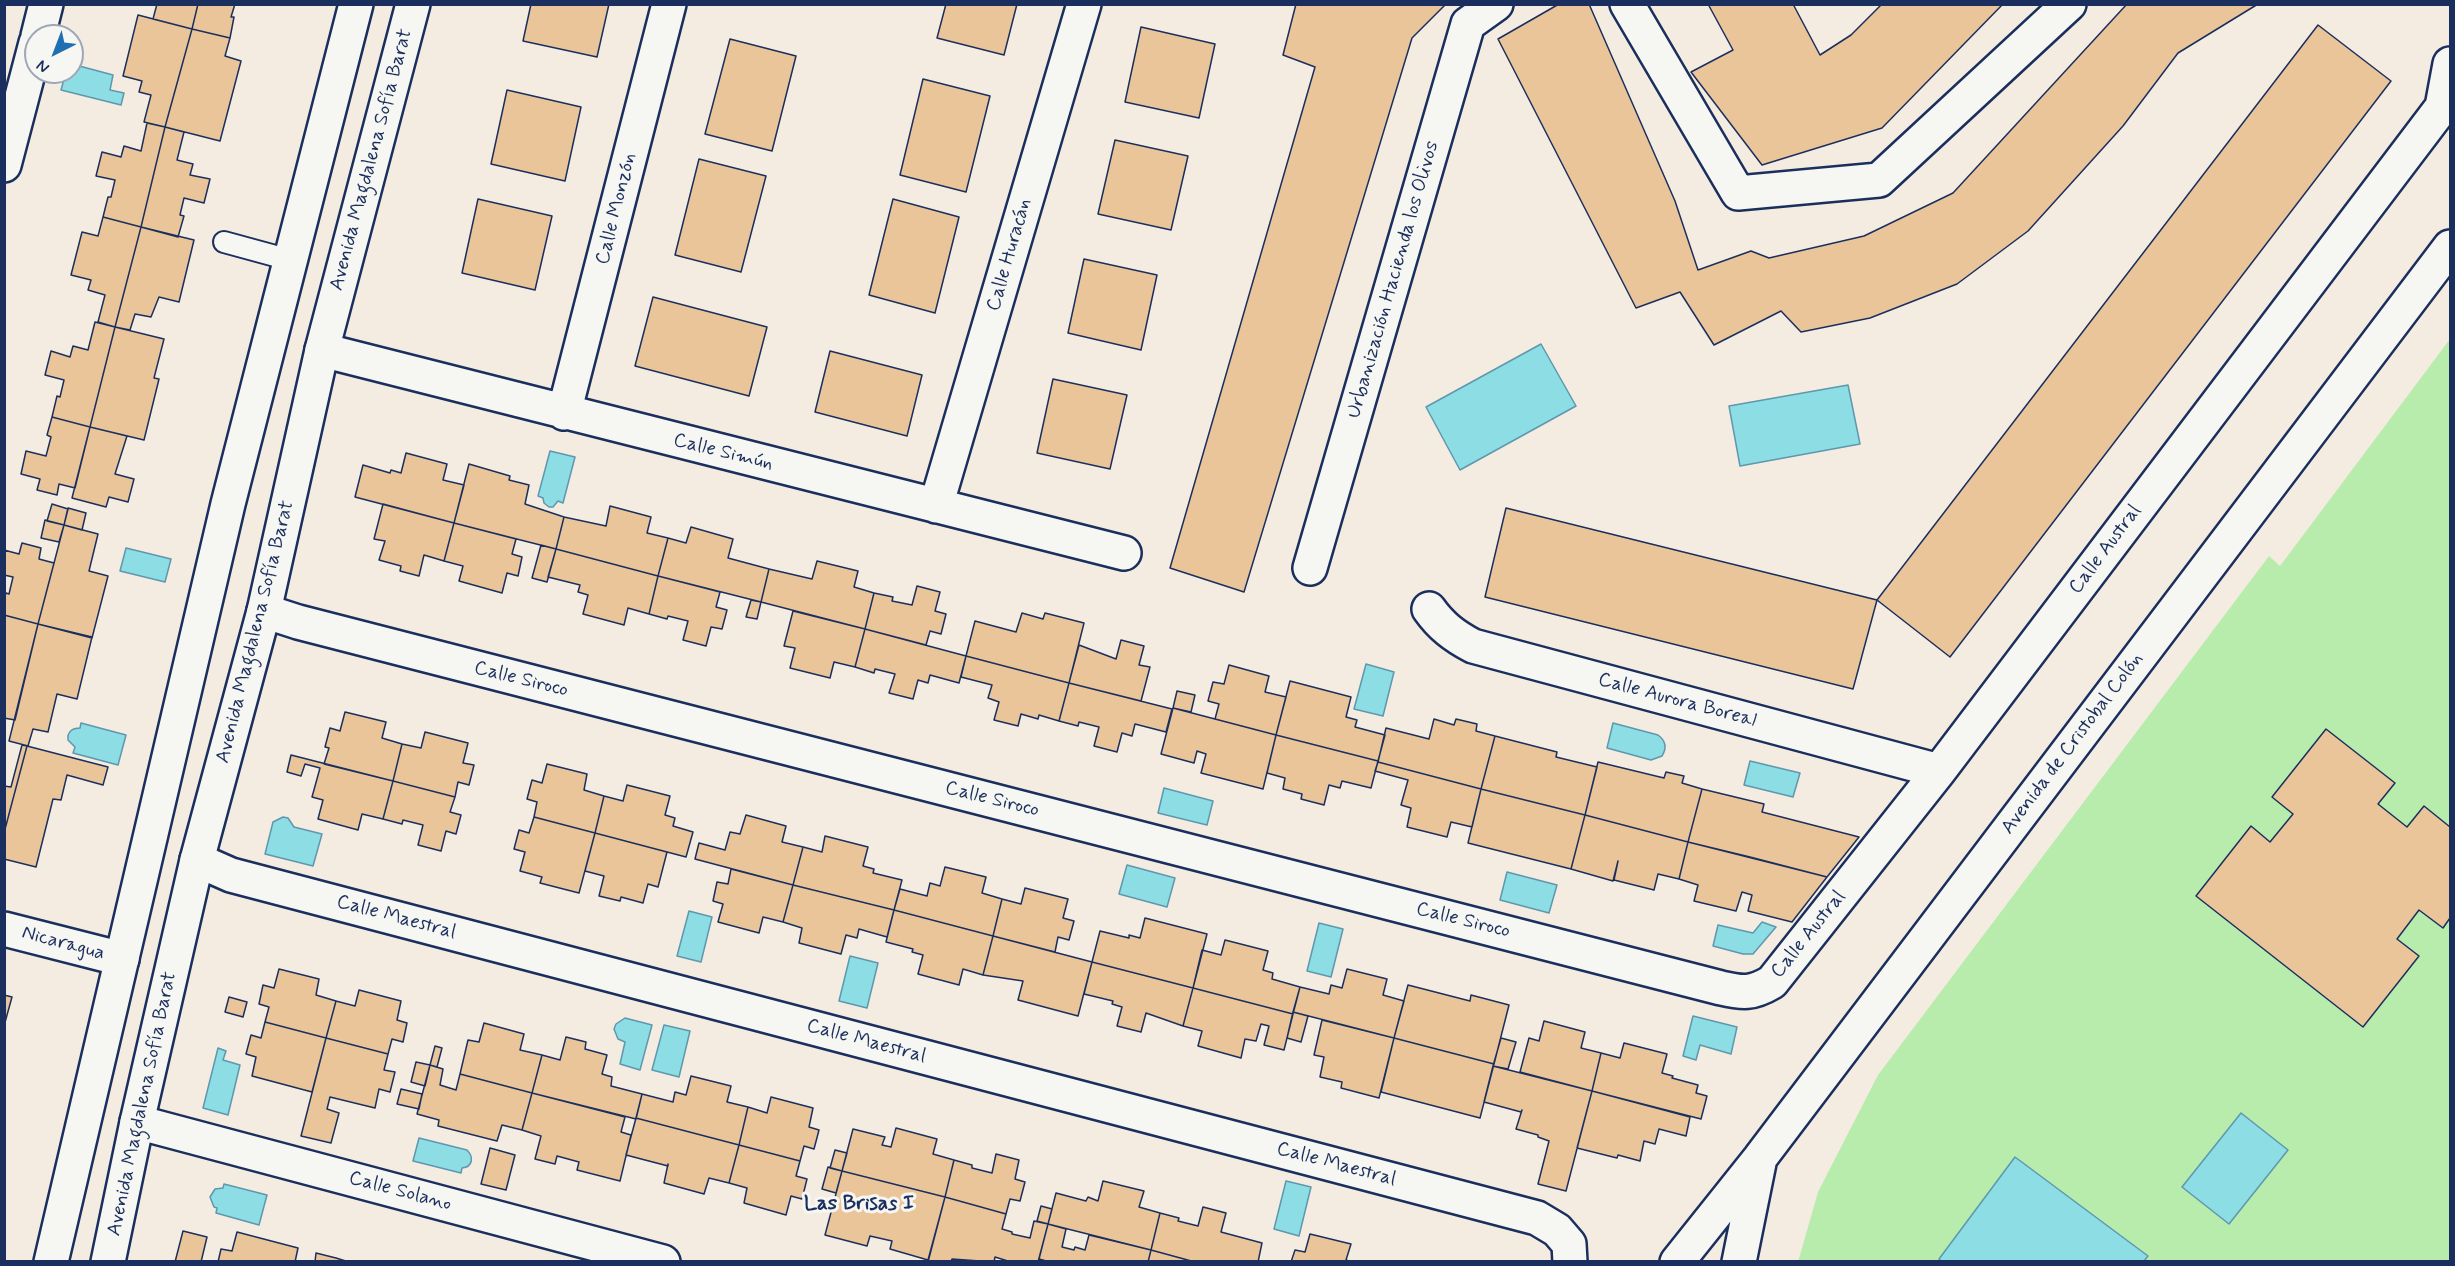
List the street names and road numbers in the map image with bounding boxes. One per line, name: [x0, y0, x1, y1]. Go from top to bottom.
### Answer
street label: Avenida Magdalena Sofía Barat: [325, 27, 419, 293]
street label: Urbanización Hacienda los Olivos: [1343, 139, 1445, 421]
street label: Calle Monzón: [592, 151, 642, 267]
street label: Calle Huracán: [982, 196, 1038, 314]
street label: Calle Simún: [671, 429, 775, 477]
street label: Avenida Magdalena Sofía Barat: [212, 498, 300, 766]
street label: Calle Austral: [2065, 501, 2147, 599]
street label: Avenida de Cristobal Colón: [1997, 648, 2149, 840]
street label: Calle Siroco: [471, 657, 571, 703]
street label: Calle Aurora Boreal: [1595, 668, 1759, 734]
street label: Calle Siroco: [942, 777, 1042, 823]
street label: Calle Austral: [1766, 886, 1852, 984]
street label: Calle Maestral: [334, 891, 458, 945]
street label: Calle Siroco: [1413, 898, 1513, 944]
street label: Nicaragua: [19, 921, 107, 967]
street label: Avenida Magdalena Sofía Barat: [103, 970, 183, 1238]
street label: Calle Maestral: [804, 1015, 928, 1069]
street label: Calle Maestral: [1274, 1138, 1398, 1192]
street label: Calle Solano: [346, 1167, 454, 1217]

